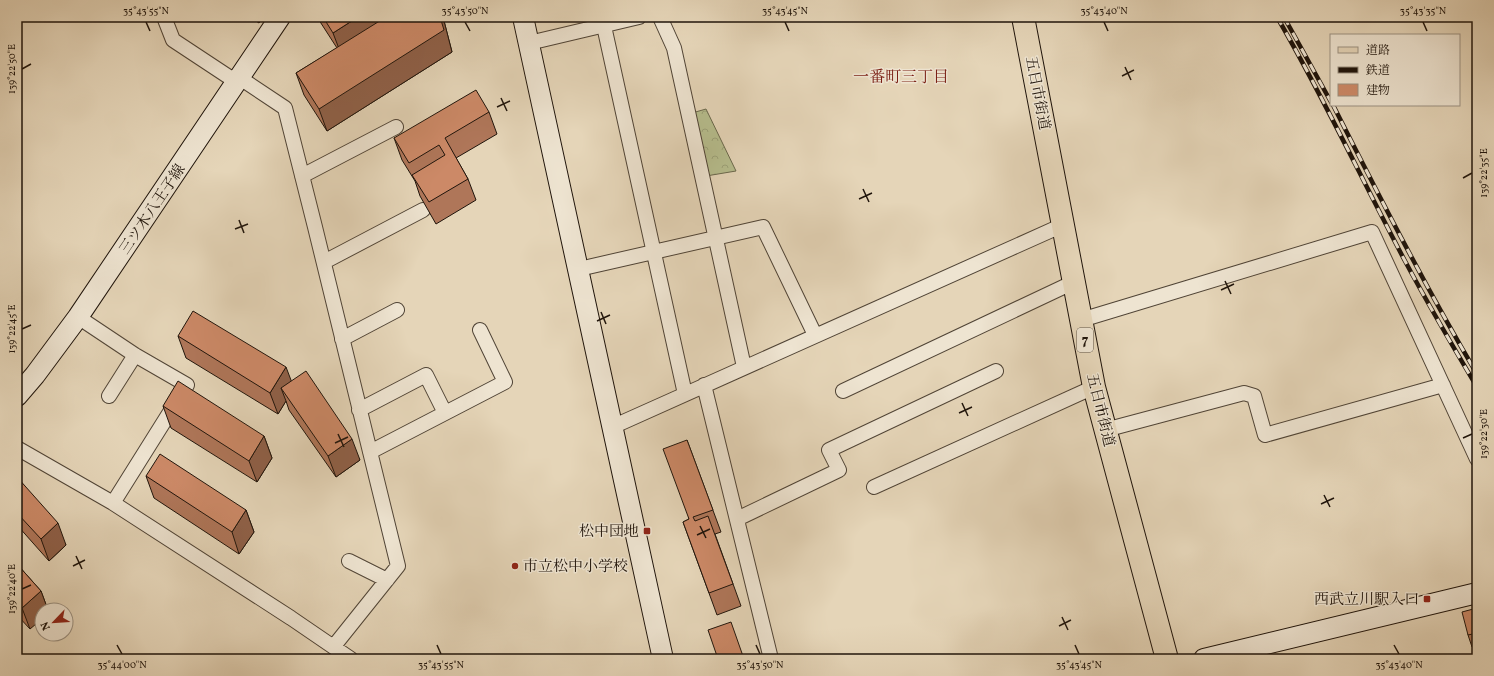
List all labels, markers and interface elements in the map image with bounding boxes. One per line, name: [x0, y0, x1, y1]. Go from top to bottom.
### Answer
text: 35°43'55"N: [123, 4, 170, 18]
text: 35°43'50"N: [442, 4, 489, 18]
text: 35°43'45"N: [762, 4, 809, 18]
text: 35°43'40"N: [1080, 4, 1128, 18]
text: 35°43'35"N: [1400, 4, 1447, 18]
legend: [1330, 34, 1460, 106]
text: 道路: [1366, 43, 1390, 59]
text: 139°22'50"E: [5, 44, 19, 94]
street label: 五日市街道: [1019, 54, 1054, 132]
text: 鉄道: [1365, 63, 1390, 79]
district label: 一番町三丁目: [853, 67, 949, 89]
text: 建物: [1366, 83, 1390, 99]
text: 139°22'35"E: [1477, 148, 1491, 198]
street label: 三ツ木八王子線: [115, 160, 191, 259]
text: 139°22'45"E: [5, 304, 19, 354]
road number: 7: [1077, 328, 1093, 352]
street label: 五日市街道: [1080, 371, 1119, 449]
text: 139°22'30"E: [1477, 409, 1491, 459]
place label: 松中団地: [579, 522, 639, 543]
marker: 松中団地: [642, 526, 652, 536]
place label: 市立松中小学校: [523, 557, 628, 578]
marker: 市立松中小学校: [510, 561, 520, 571]
text: 139°22'40"E: [5, 564, 19, 614]
place label: 西武立川駅入口: [1314, 590, 1419, 611]
marker: 西武立川駅入口: [1422, 594, 1432, 604]
north arrow: [34, 602, 74, 642]
text: N: [38, 619, 55, 632]
text: 35°44'00"N: [97, 658, 147, 672]
text: 35°43'55"N: [418, 658, 465, 672]
text: 35°43'50"N: [737, 658, 784, 672]
text: 35°43'45"N: [1056, 658, 1103, 672]
text: 35°43'40"N: [1375, 658, 1423, 672]

